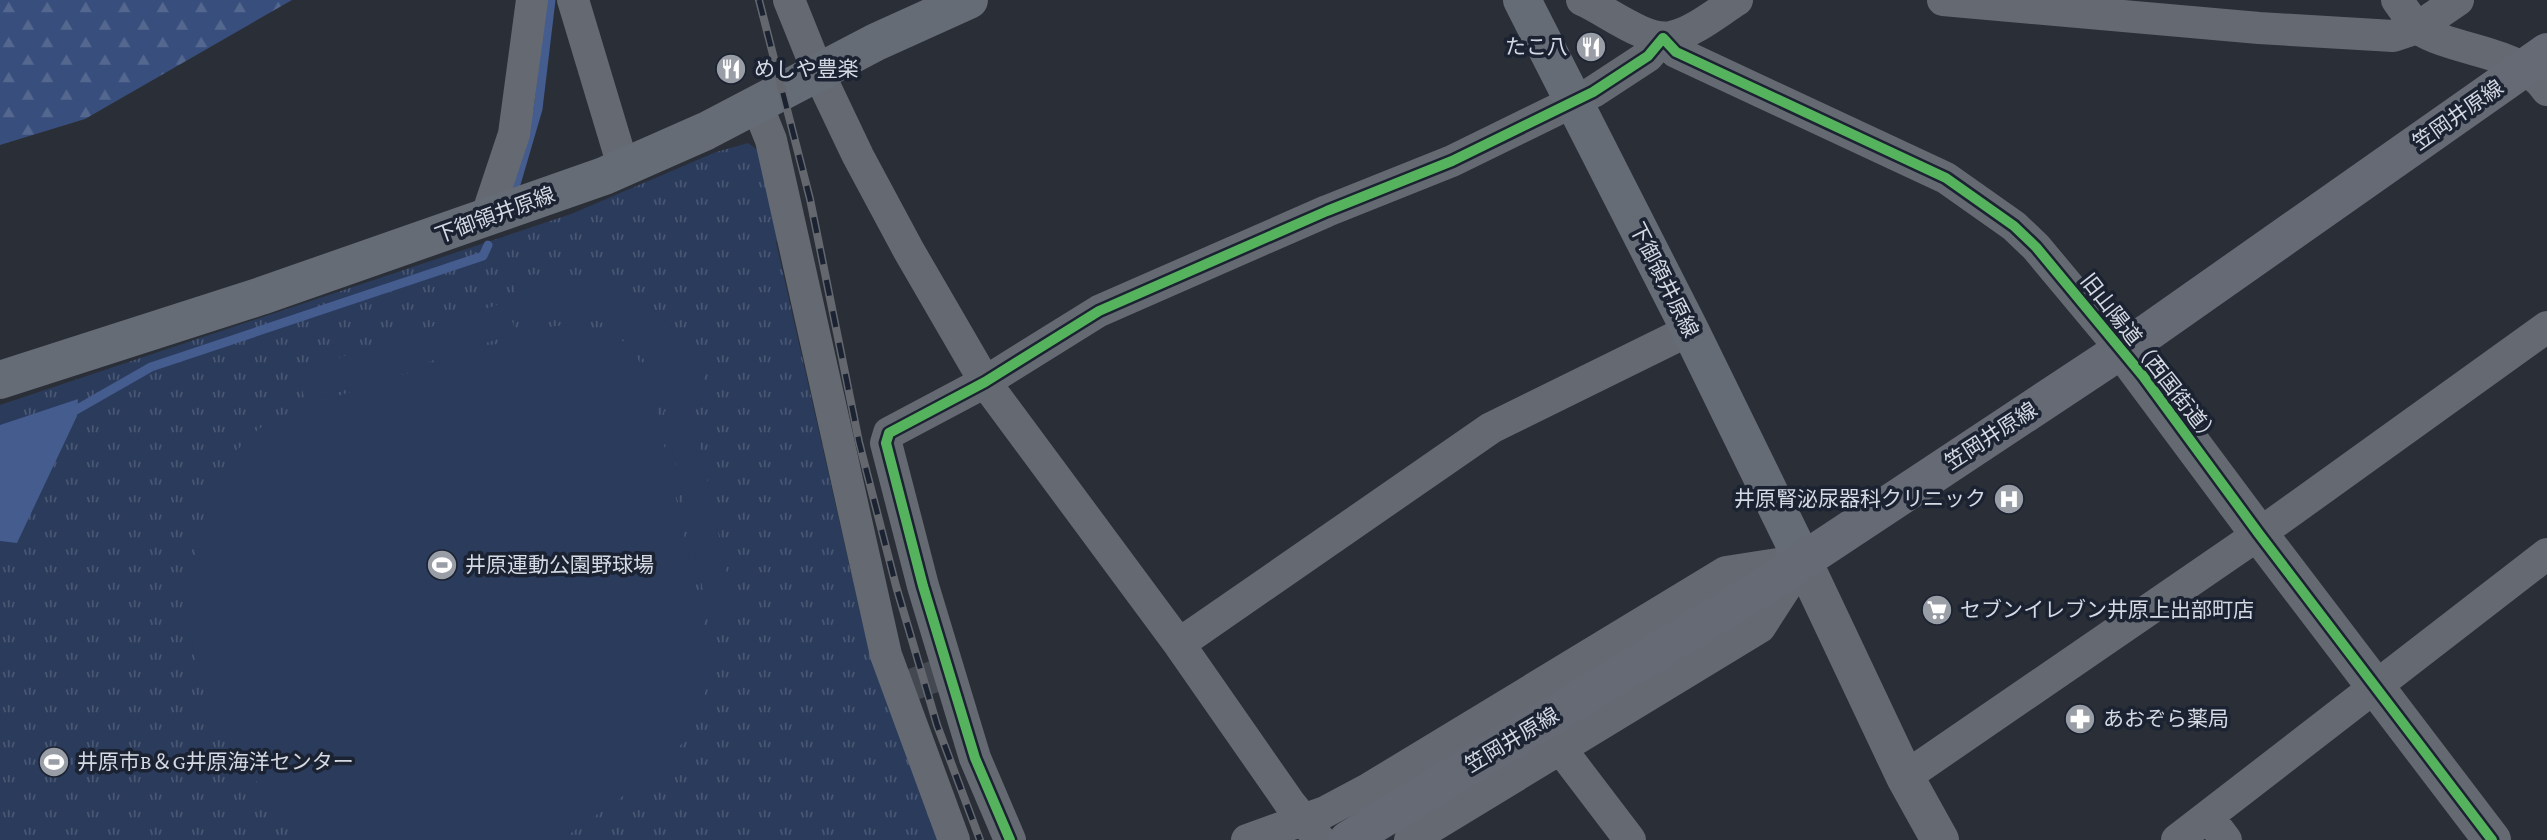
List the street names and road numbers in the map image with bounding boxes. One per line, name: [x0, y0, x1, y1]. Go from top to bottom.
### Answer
street label: 笠岡井原線: [2408, 75, 2508, 155]
street label: 下御領井原線: [432, 182, 558, 248]
street label: 下御領井原線: [1625, 218, 1703, 342]
street label: 旧山陽道（西国街道）: [2076, 269, 2224, 449]
street label: 笠岡井原線: [1940, 397, 2042, 475]
street label: 笠岡井原線: [1461, 703, 1563, 777]

